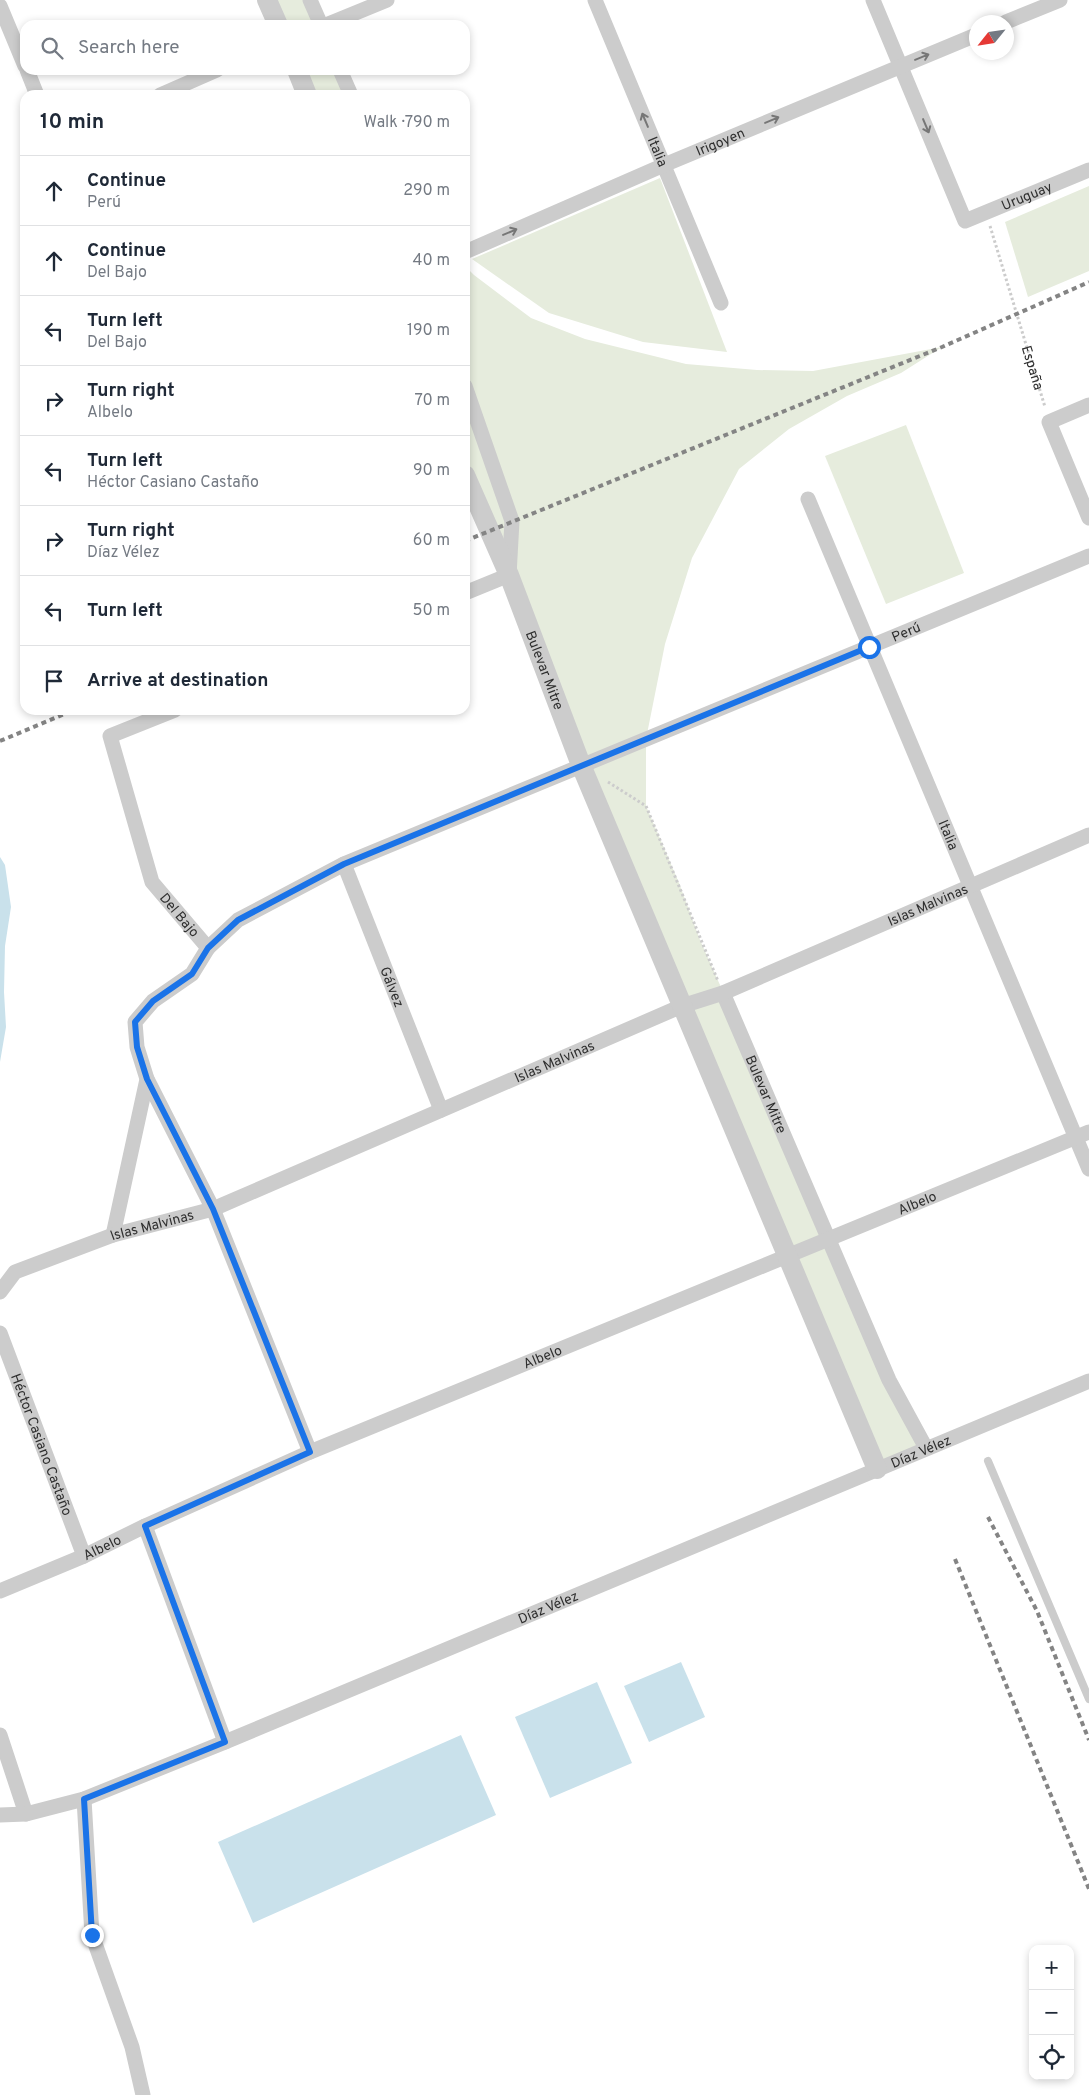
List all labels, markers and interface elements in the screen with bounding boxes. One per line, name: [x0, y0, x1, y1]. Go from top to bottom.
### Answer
north arrow: [969, 15, 1014, 60]
search box: [20, 20, 470, 75]
icon: search: [38, 34, 66, 62]
text: Search here: [78, 36, 180, 60]
one-way arrow: [914, 52, 929, 61]
text: 10 min: [40, 109, 104, 136]
text: Walk · 790 m: [364, 113, 450, 133]
one-way arrow: [640, 113, 650, 128]
one-way arrow: [764, 115, 779, 124]
one-way arrow: [921, 118, 931, 133]
street label: Irigoyen: [694, 125, 748, 161]
street label: Italia: [643, 134, 670, 170]
text: Continue: [87, 169, 166, 193]
icon: ahead: [40, 177, 68, 205]
street label: Uruguay: [999, 179, 1055, 215]
text: 290 m: [403, 181, 450, 201]
text: Perú: [87, 193, 121, 213]
one-way arrow: [502, 227, 517, 237]
text: Continue: [87, 239, 166, 263]
icon: ahead: [40, 247, 68, 275]
text: 40 m: [412, 251, 450, 271]
text: Del Bajo: [87, 263, 147, 283]
text: Turn left: [87, 309, 163, 333]
icon: left: [40, 317, 68, 345]
text: 190 m: [407, 321, 450, 341]
text: Del Bajo: [87, 333, 147, 353]
street label: España: [1017, 344, 1046, 392]
text: Turn right: [87, 379, 175, 403]
icon: right: [40, 387, 68, 415]
text: 70 m: [415, 391, 450, 411]
text: Albelo: [87, 403, 133, 423]
text: Turn left: [87, 449, 163, 473]
icon: left: [40, 457, 68, 485]
text: 90 m: [413, 461, 450, 481]
text: Héctor Casiano Castaño: [87, 473, 259, 493]
text: Turn right: [87, 519, 175, 543]
icon: right: [40, 527, 68, 555]
text: 60 m: [413, 531, 450, 551]
text: Díaz Vélez: [87, 543, 160, 563]
icon: left: [40, 597, 68, 625]
text: Turn left: [87, 599, 163, 623]
text: 50 m: [413, 601, 450, 621]
street label: Perú: [890, 620, 924, 647]
street label: Bulevar Mitre: [521, 629, 566, 713]
route start: [858, 636, 881, 659]
icon: arrive: [40, 667, 68, 695]
text: Arrive at destination: [87, 669, 268, 693]
street label: Italia: [934, 818, 961, 853]
street label: Islas Malvinas: [885, 881, 971, 931]
street label: Del Bajo: [155, 890, 202, 941]
street label: Gálvez: [375, 965, 407, 1010]
street label: Islas Malvinas: [512, 1038, 598, 1087]
street label: Bulevar Mitre: [741, 1053, 789, 1136]
street label: Albelo: [896, 1188, 940, 1220]
street label: Islas Malvinas: [108, 1207, 196, 1245]
street label: Albelo: [521, 1342, 565, 1373]
street label: Héctor Casiano Castaño: [6, 1371, 75, 1518]
street label: Díaz Vélez: [889, 1433, 954, 1473]
street label: Albelo: [81, 1532, 125, 1565]
street label: Díaz Vélez: [516, 1588, 581, 1629]
route end: [81, 1924, 104, 1947]
map controls: [1029, 1945, 1074, 2080]
button: +: [1029, 1945, 1074, 1990]
button: −: [1029, 1990, 1074, 2035]
button: locate: [1029, 2035, 1074, 2080]

